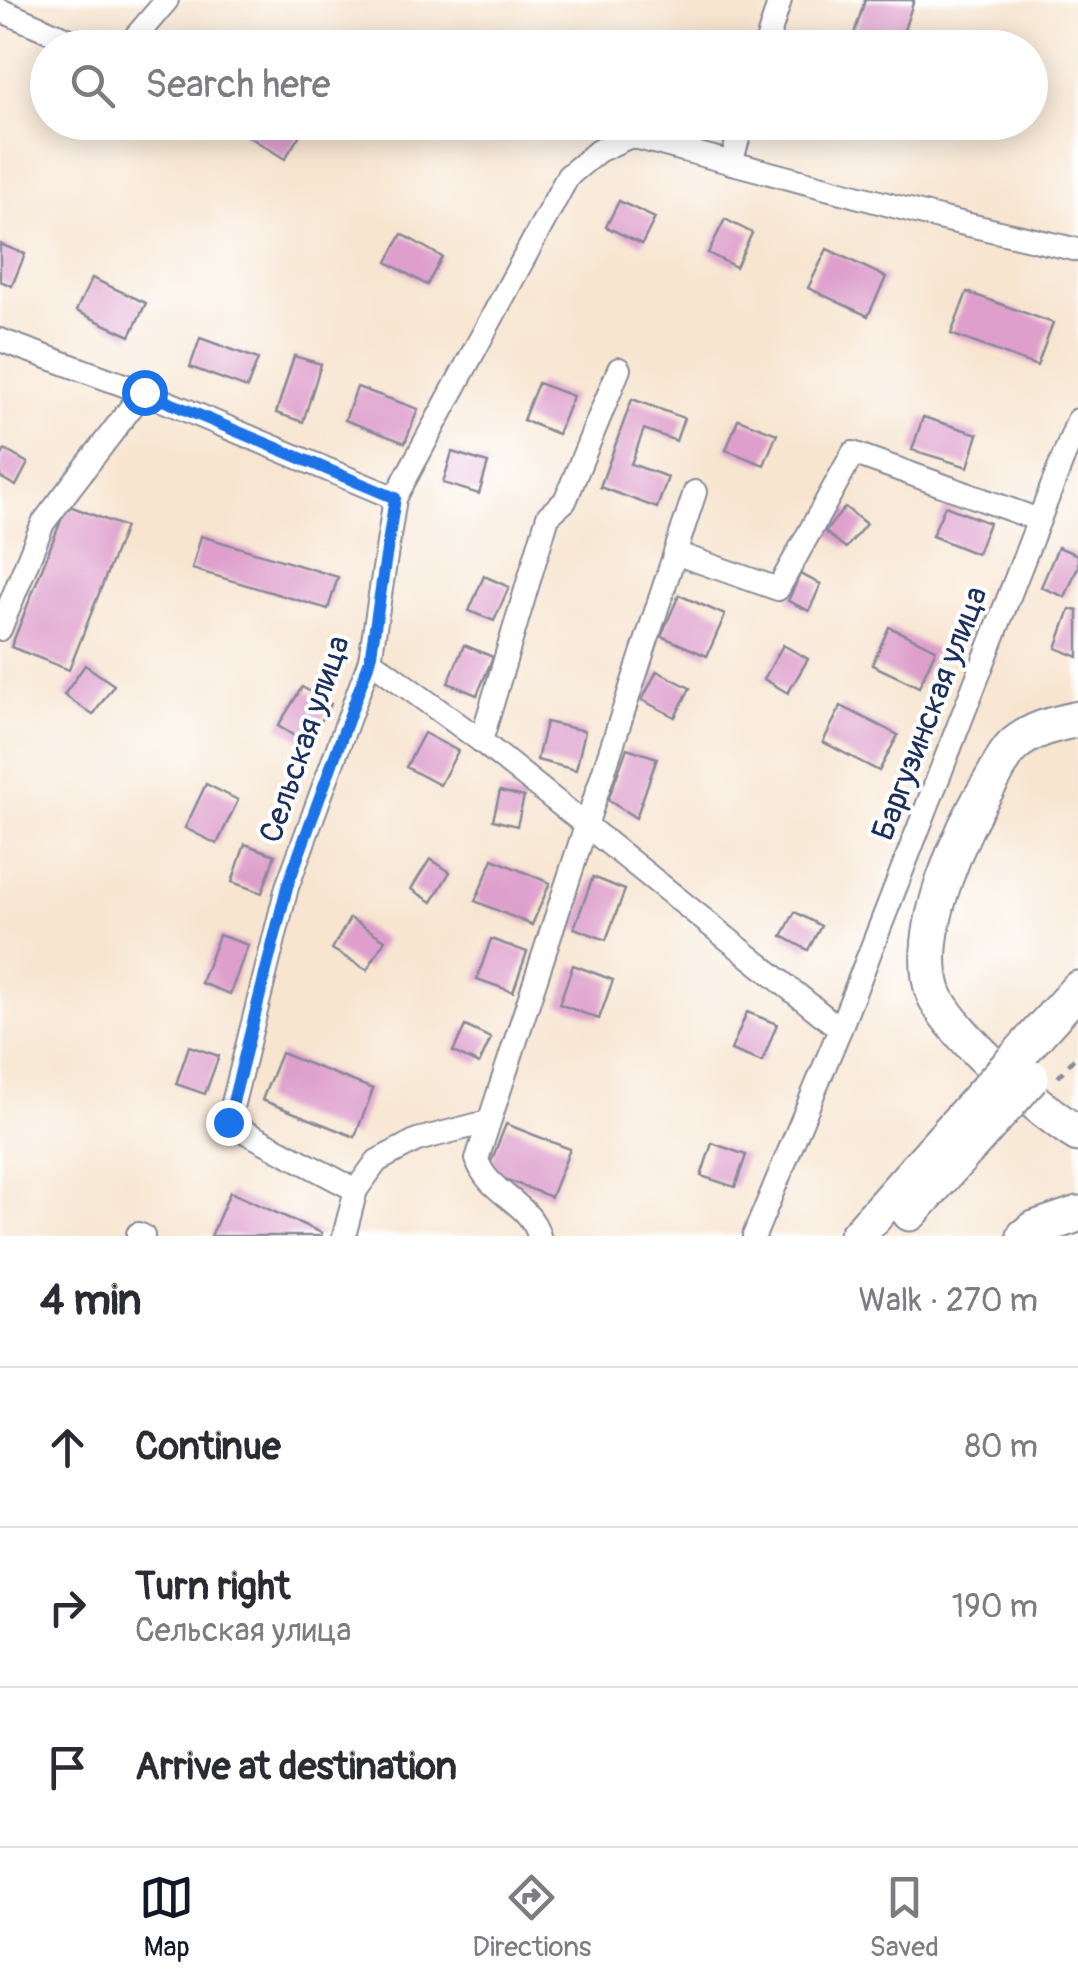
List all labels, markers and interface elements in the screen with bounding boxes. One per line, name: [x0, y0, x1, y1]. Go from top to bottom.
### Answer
search box: [30, 30, 1048, 140]
icon: search: [65, 58, 120, 113]
text: Search here: [145, 61, 331, 109]
route start: [122, 370, 168, 416]
street label: Баргузинская улица: [863, 581, 997, 846]
street label: Сельская улица: [251, 631, 359, 848]
route end: [206, 1100, 252, 1146]
text: 4 min: [40, 1275, 142, 1327]
text: Walk · 270 m: [859, 1281, 1038, 1321]
icon: ahead: [40, 1420, 95, 1475]
text: Continue: [135, 1423, 281, 1471]
text: 80 m: [965, 1427, 1038, 1467]
text: Turn right: [135, 1563, 290, 1611]
icon: right: [40, 1580, 95, 1635]
text: 190 m: [952, 1587, 1038, 1627]
text: Сельская улица: [135, 1611, 351, 1651]
icon: arrive: [40, 1740, 95, 1795]
text: Arrive at destination: [135, 1743, 457, 1791]
tab: Map: [139, 1870, 194, 1965]
tab: Directions: [472, 1870, 591, 1965]
tab: Saved: [869, 1870, 939, 1965]

